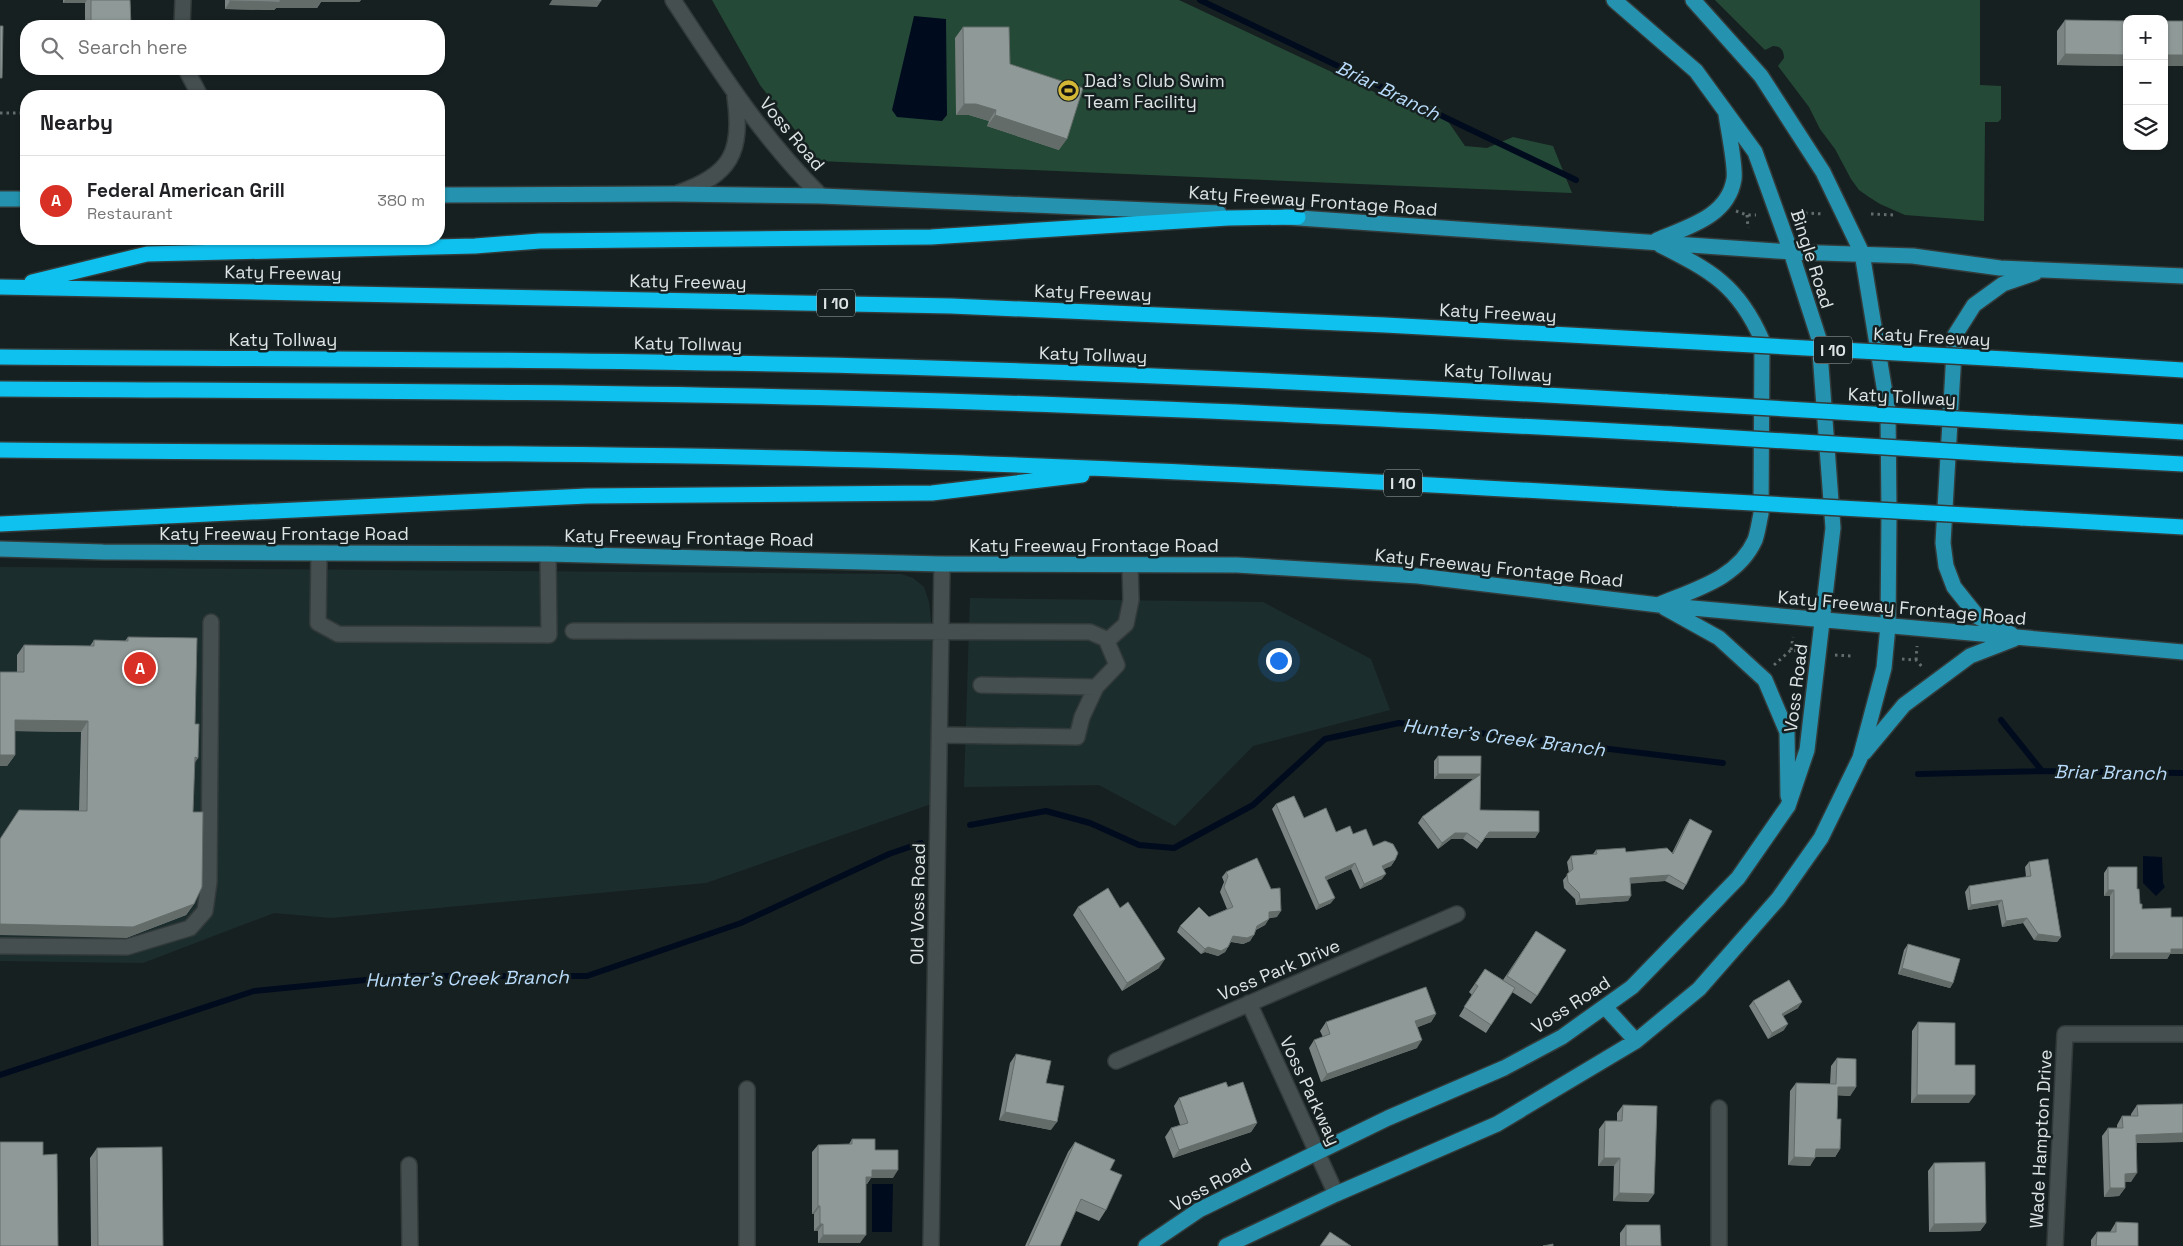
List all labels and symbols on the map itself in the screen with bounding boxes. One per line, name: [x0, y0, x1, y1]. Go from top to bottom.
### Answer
water label: Briar Branch: [1332, 55, 1444, 126]
place label: Dad's Club Swim Team Facility: [1084, 69, 1225, 113]
sports icon: Dad's Club Swim Team Facility: [1056, 79, 1080, 103]
street label: Voss Road: [755, 92, 830, 175]
street label: Katy Freeway Frontage Road: [1188, 180, 1438, 221]
street label: Bingle Road: [1786, 206, 1839, 311]
street label: Katy Freeway: [224, 260, 342, 285]
street label: Katy Freeway: [629, 269, 747, 294]
street label: Katy Freeway: [1034, 279, 1152, 306]
road number: I 10: [817, 290, 855, 316]
street label: Katy Freeway: [1439, 298, 1557, 327]
street label: Katy Freeway: [1873, 322, 1991, 351]
street label: Katy Tollway: [229, 328, 337, 351]
street label: Katy Tollway: [634, 331, 742, 356]
road number: I 10: [1814, 336, 1852, 364]
street label: Katy Tollway: [1038, 341, 1148, 368]
street label: Katy Tollway: [1443, 358, 1553, 387]
street label: Katy Tollway: [1847, 382, 1957, 411]
road number: I 10: [1384, 469, 1422, 496]
street label: Katy Freeway Frontage Road: [159, 522, 409, 545]
street label: Katy Freeway Frontage Road: [564, 524, 814, 551]
street label: Katy Freeway Frontage Road: [969, 534, 1219, 557]
street label: Katy Freeway Frontage Road: [1374, 543, 1624, 592]
street label: Katy Freeway Frontage Road: [1777, 585, 2027, 630]
street label: Voss Road: [1779, 642, 1812, 734]
your location: [1266, 648, 1292, 674]
pin: A: [124, 649, 156, 687]
water label: Hunter's Creek Branch: [1401, 713, 1607, 762]
water label: Briar Branch: [2054, 759, 2167, 786]
street label: Old Voss Road: [905, 843, 930, 965]
street label: Voss Park Drive: [1214, 933, 1343, 1006]
water label: Hunter's Creek Branch: [365, 964, 569, 993]
street label: Voss Road: [1527, 971, 1614, 1039]
street label: Voss Parkway: [1275, 1032, 1346, 1149]
street label: Wade Hampton Drive: [2024, 1049, 2057, 1229]
street label: Voss Road: [1166, 1153, 1255, 1216]

